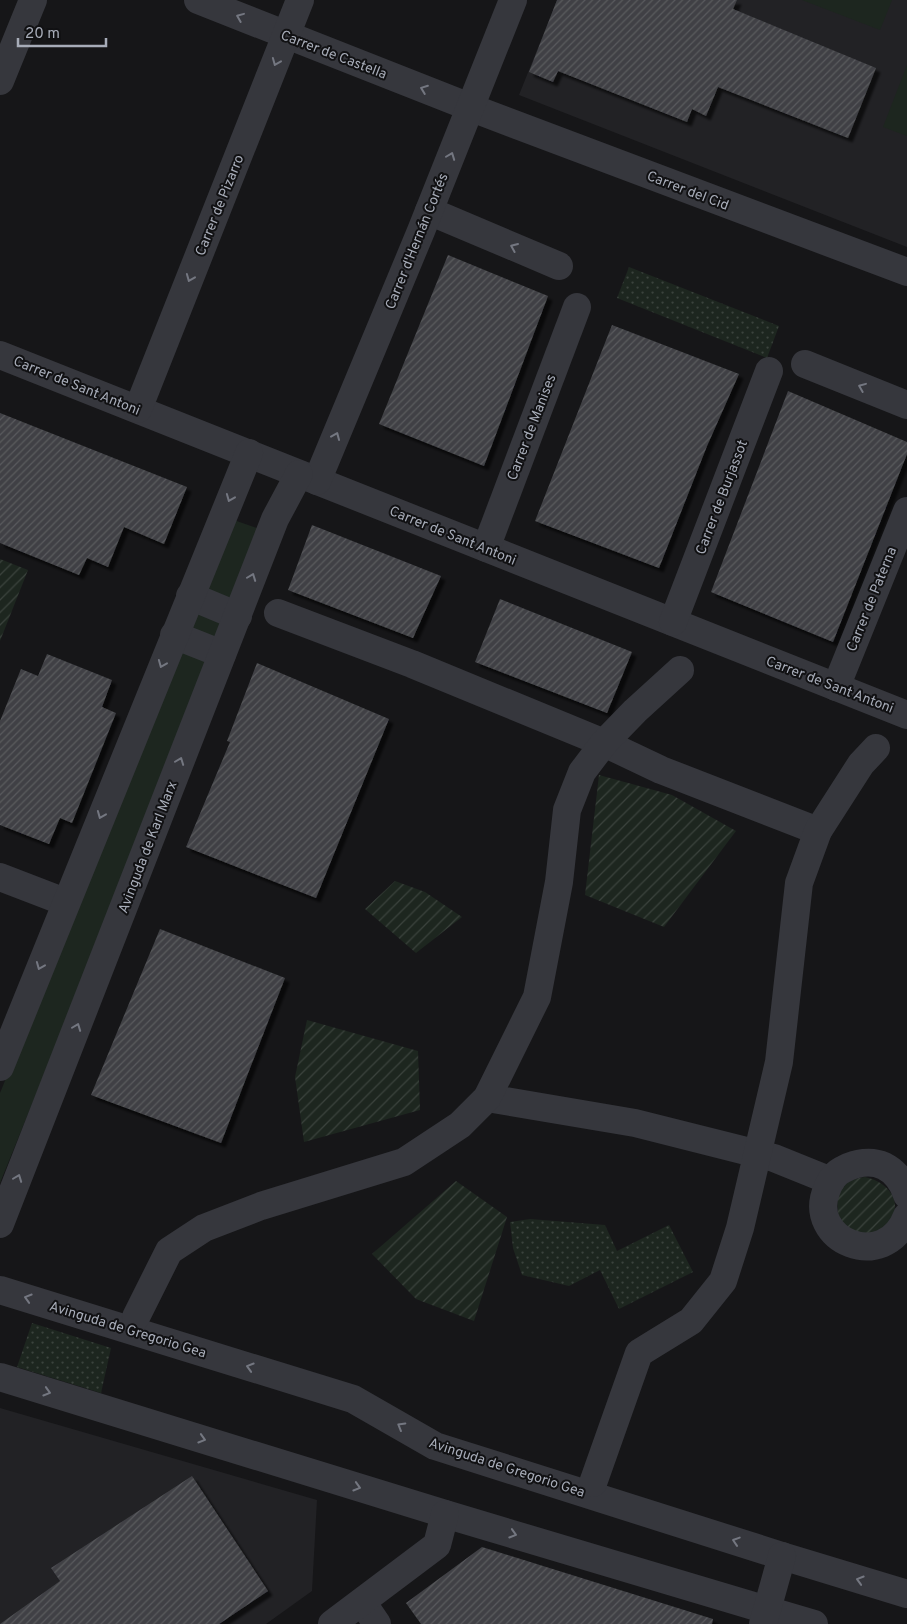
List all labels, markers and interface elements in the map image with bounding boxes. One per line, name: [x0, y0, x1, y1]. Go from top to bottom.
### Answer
one-way arrow: [236, 13, 245, 23]
scale bar: [18, 15, 105, 47]
text: 20 m: [25, 25, 60, 44]
street label: Carrer de Castella: [278, 27, 389, 83]
one-way arrow: [272, 57, 282, 65]
one-way arrow: [420, 85, 429, 95]
street label: Carrer de Pizarro: [192, 152, 248, 259]
one-way arrow: [444, 152, 455, 161]
street label: Carrer del Cid: [644, 168, 731, 215]
street label: Carrer d'Hernán Cortés: [382, 171, 453, 312]
one-way arrow: [510, 243, 519, 254]
one-way arrow: [186, 273, 196, 282]
street label: Carrer de Sant Antoni: [11, 353, 142, 420]
street label: Carrer de Manises: [504, 372, 560, 483]
one-way arrow: [858, 383, 867, 393]
one-way arrow: [330, 432, 340, 441]
street label: Carrer de Burjassot: [693, 438, 752, 557]
one-way arrow: [226, 493, 237, 502]
street label: Carrer de Sant Antoni: [387, 503, 518, 570]
street label: Carrer de Paterna: [844, 545, 901, 654]
one-way arrow: [247, 574, 257, 582]
street label: Carrer de Sant Antoni: [763, 653, 896, 718]
one-way arrow: [158, 659, 169, 668]
one-way arrow: [175, 758, 185, 766]
street label: Avinguda de Karl Marx: [115, 779, 181, 916]
one-way arrow: [97, 810, 107, 819]
one-way arrow: [36, 961, 46, 969]
one-way arrow: [71, 1023, 81, 1032]
one-way arrow: [12, 1174, 22, 1183]
one-way arrow: [25, 1294, 33, 1304]
street label: Avinguda de Gregorio Gea: [47, 1298, 208, 1362]
one-way arrow: [247, 1363, 255, 1373]
one-way arrow: [42, 1386, 50, 1396]
one-way arrow: [397, 1423, 406, 1433]
one-way arrow: [197, 1434, 206, 1444]
street label: Avinguda de Gregorio Gea: [426, 1435, 587, 1502]
one-way arrow: [353, 1481, 361, 1491]
one-way arrow: [508, 1529, 516, 1539]
one-way arrow: [732, 1537, 741, 1547]
one-way arrow: [857, 1575, 865, 1585]

